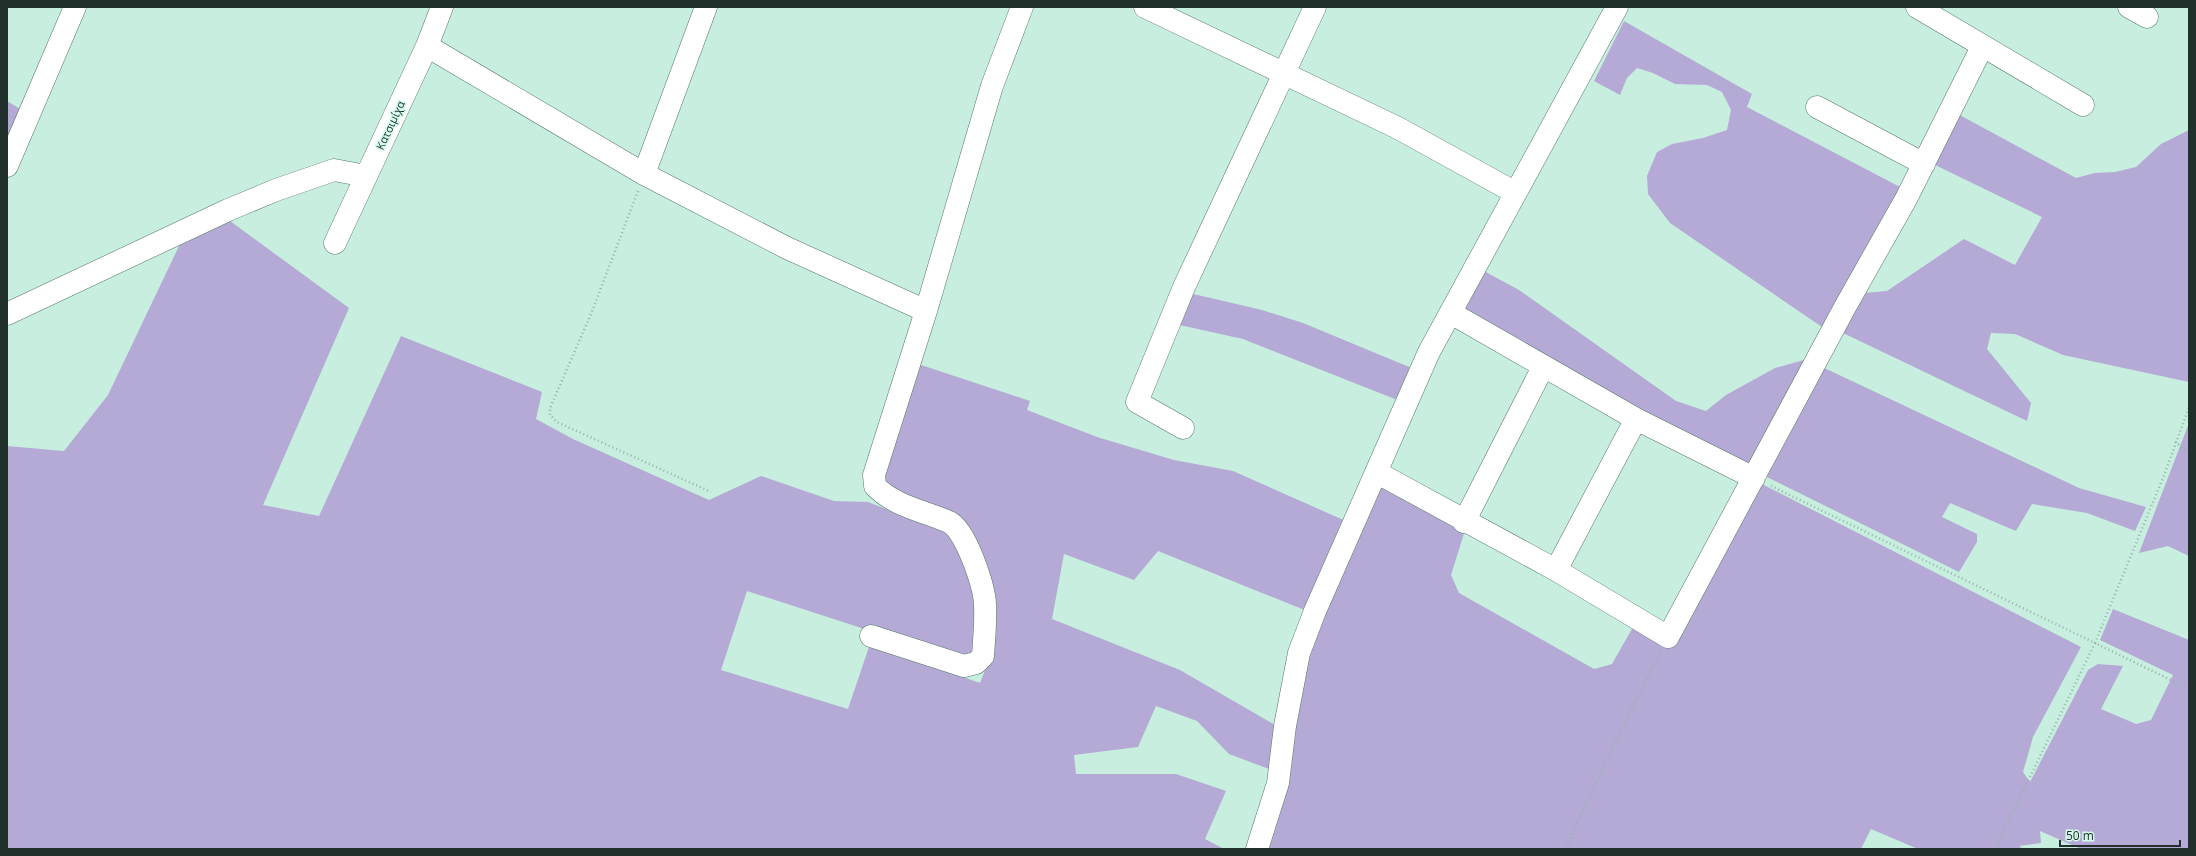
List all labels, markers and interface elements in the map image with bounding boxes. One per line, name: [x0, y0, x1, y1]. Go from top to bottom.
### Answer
street label: Κατσιμίχα: [372, 98, 408, 152]
scale bar: [2060, 822, 2180, 848]
text: 50 m: [2066, 827, 2094, 844]

